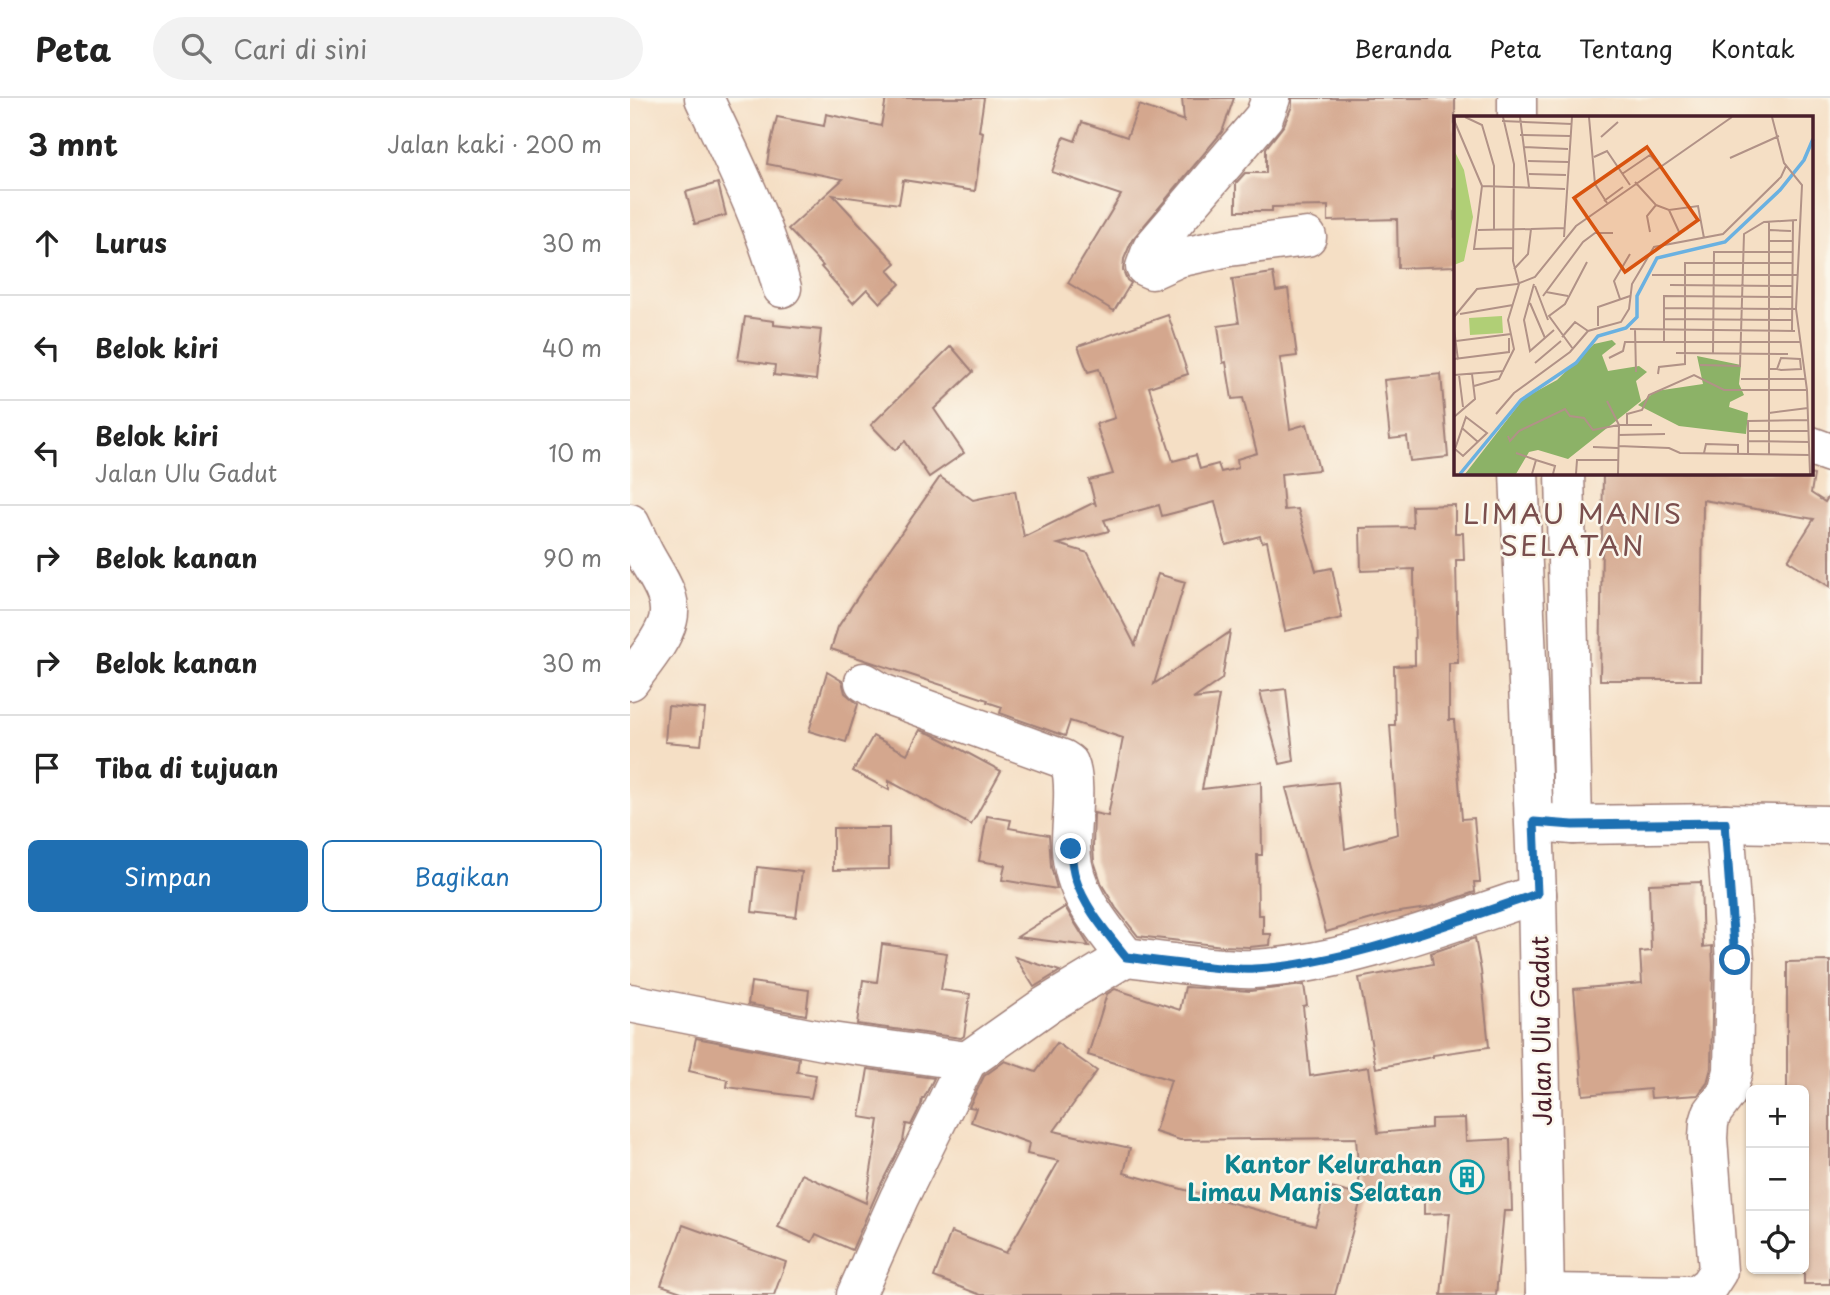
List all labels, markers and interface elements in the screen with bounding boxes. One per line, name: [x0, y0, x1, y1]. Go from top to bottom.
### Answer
search box: [153, 17, 643, 80]
text: Peta: [35, 23, 111, 73]
icon: search: [177, 29, 215, 67]
text: Cari di sini: [233, 29, 367, 68]
text: Beranda: [1354, 30, 1451, 66]
text: Peta: [1489, 30, 1541, 66]
text: Tentang: [1579, 30, 1673, 66]
text: Kontak: [1711, 30, 1795, 66]
inset map: [1454, 116, 1812, 474]
text: 3 mnt: [28, 121, 118, 166]
text: Jalan kaki · 200 m: [387, 126, 602, 161]
text: Lurus: [95, 223, 167, 262]
icon: ahead: [28, 224, 66, 262]
text: 30 m: [541, 225, 602, 260]
text: Belok kiri: [95, 328, 218, 367]
icon: left: [28, 329, 66, 367]
text: 40 m: [542, 330, 602, 365]
text: Belok kiri: [95, 416, 218, 455]
icon: left: [28, 434, 66, 472]
text: 10 m: [548, 435, 602, 470]
text: Jalan Ulu Gadut: [95, 455, 277, 490]
district label: LIMAU MANIS SELATAN: [1463, 491, 1683, 566]
text: Belok kanan: [95, 538, 257, 577]
icon: right: [28, 539, 66, 577]
text: 90 m: [543, 540, 602, 575]
text: Belok kanan: [95, 643, 257, 682]
icon: right: [28, 644, 66, 682]
text: 30 m: [541, 645, 602, 680]
text: Tiba di tujuan: [95, 748, 279, 787]
icon: arrive: [28, 749, 66, 787]
route end: [1055, 833, 1086, 864]
button: Simpan: [28, 840, 308, 912]
button: Bagikan: [322, 840, 602, 912]
street label: Jalan Ulu Gadut: [1520, 935, 1560, 1126]
route start: [1719, 944, 1750, 975]
map controls: [1746, 1085, 1809, 1274]
button: +: [1746, 1085, 1809, 1148]
place label: Kantor Kelurahan Limau Manis Selatan: [1187, 1145, 1442, 1209]
button: −: [1746, 1148, 1809, 1211]
building icon: Kantor Kelurahan Limau Manis Selatan: [1448, 1158, 1486, 1196]
button: locate: [1746, 1211, 1809, 1274]

